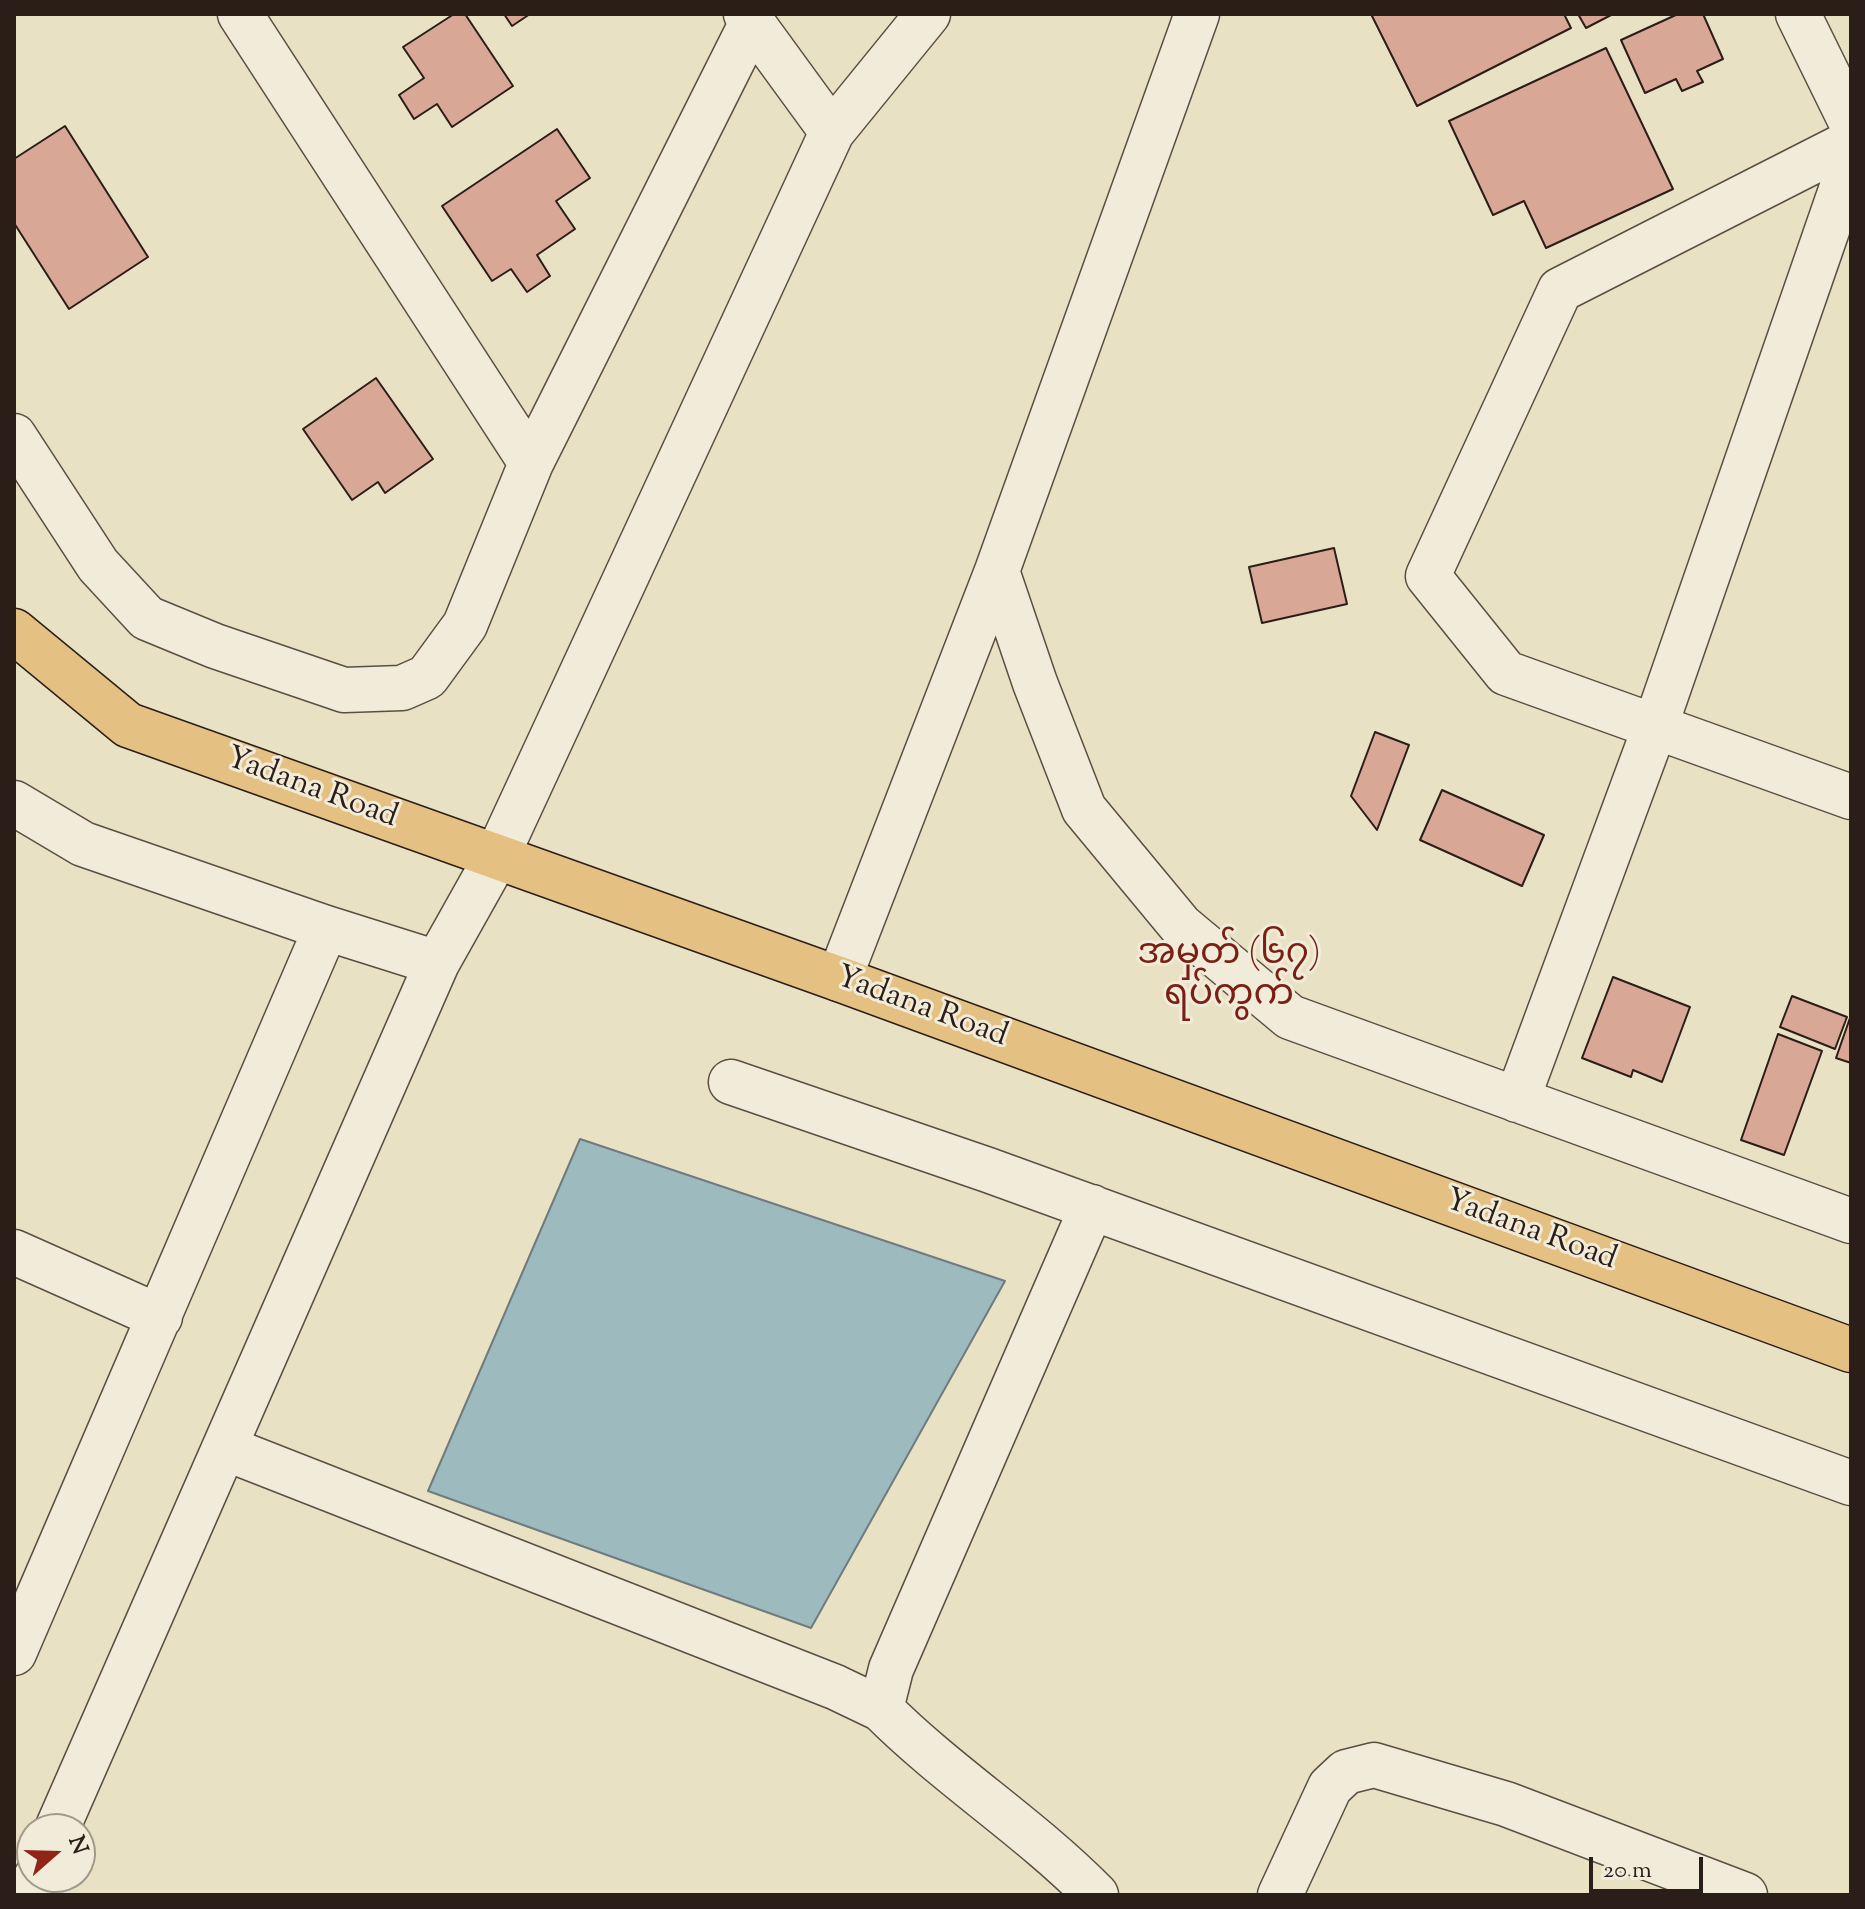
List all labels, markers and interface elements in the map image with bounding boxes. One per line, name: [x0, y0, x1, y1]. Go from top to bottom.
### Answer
street label: Yadana Road: [220, 741, 402, 839]
district label: အမှတ် (၆၇) ရပ်ကွက်: [1137, 935, 1321, 1020]
street label: Yadana Road: [830, 960, 1012, 1058]
street label: Yadana Road: [1439, 1183, 1621, 1281]
north arrow: [16, 1813, 96, 1893]
text: N: [59, 1832, 95, 1859]
scale bar: [1593, 1841, 1707, 1891]
text: 20 m: [1603, 1854, 1652, 1888]

